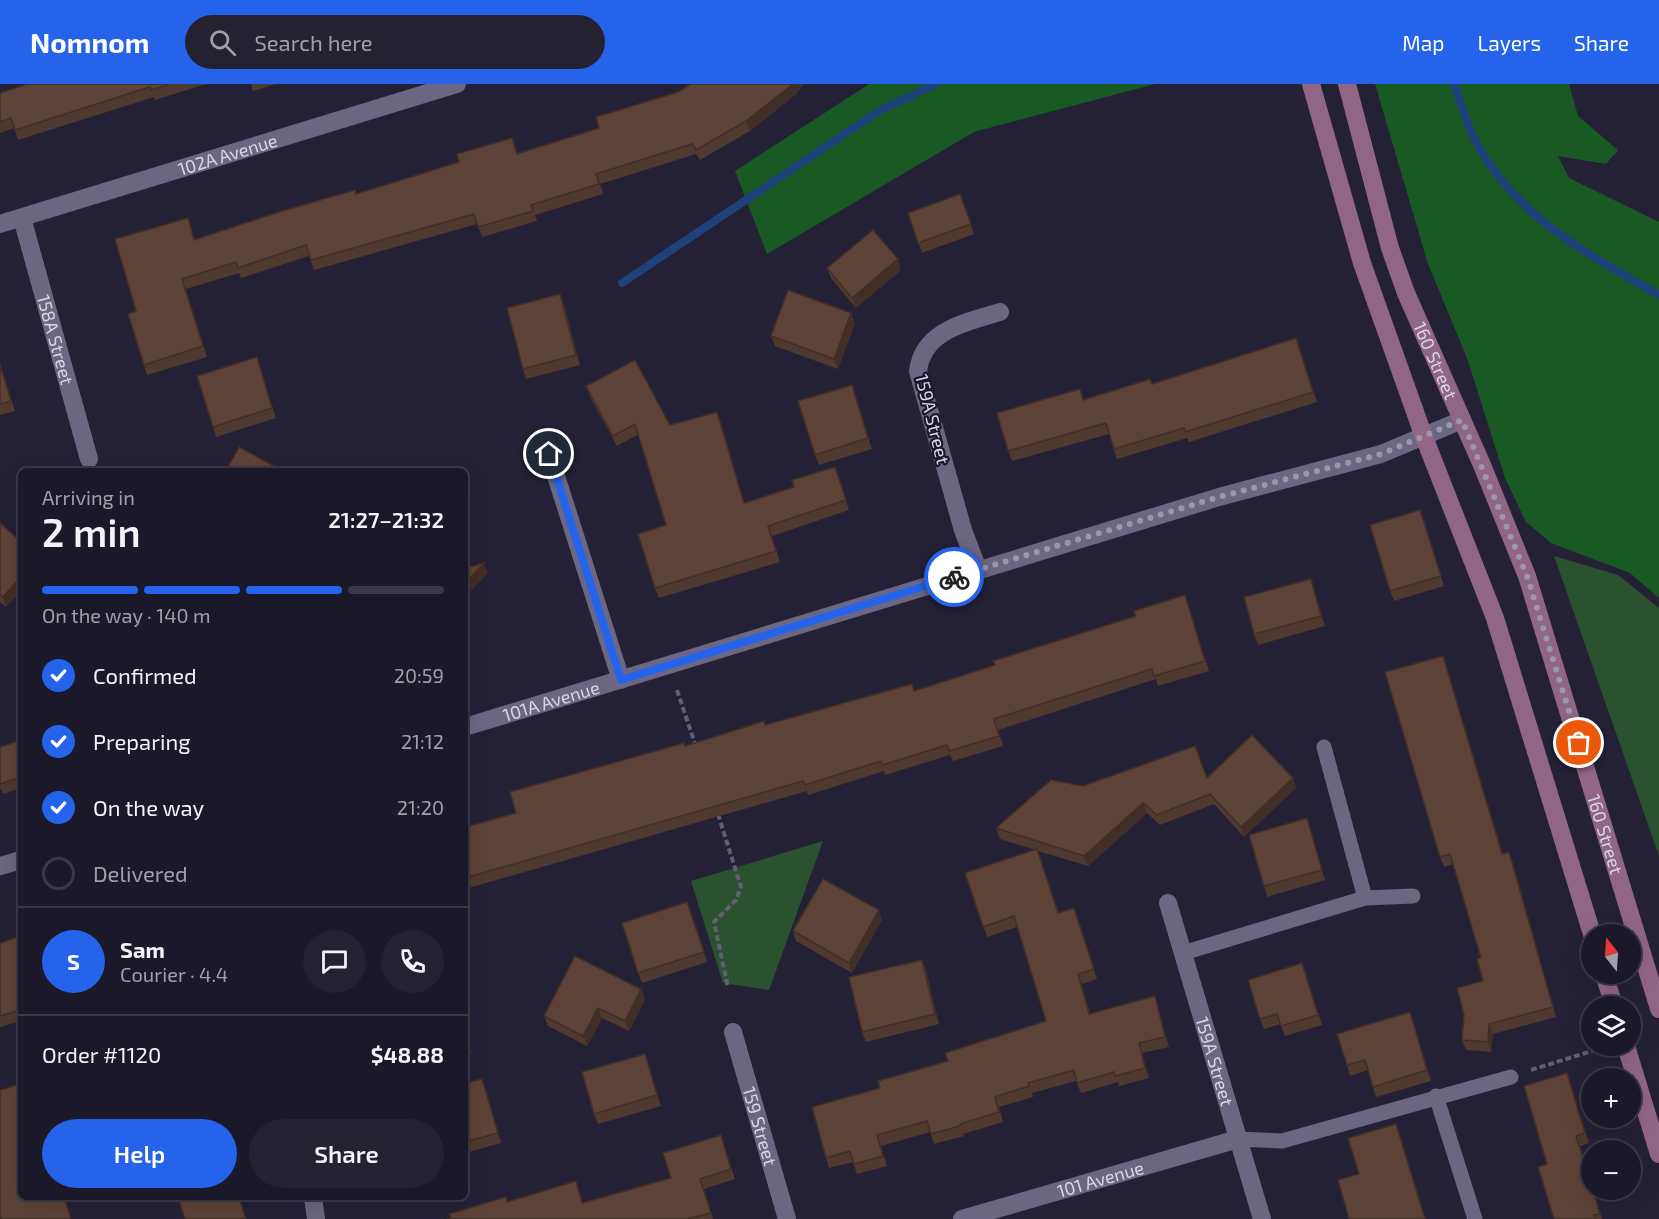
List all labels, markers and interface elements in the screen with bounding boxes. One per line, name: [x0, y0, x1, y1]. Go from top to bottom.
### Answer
search box: [185, 15, 605, 69]
text: Nomnom: [30, 25, 149, 59]
icon: search: [206, 26, 239, 59]
text: Search here: [254, 29, 373, 55]
text: Map: [1402, 30, 1444, 55]
text: Layers: [1477, 30, 1541, 55]
text: Share: [1574, 30, 1629, 55]
street label: 102A Avenue: [175, 129, 280, 180]
street label: 158A Street: [33, 292, 79, 387]
street label: 160 Street: [1409, 318, 1463, 403]
street label: 159A Street: [911, 372, 955, 466]
pin: [523, 428, 574, 479]
icon: home: [532, 437, 565, 470]
text: Arriving in: [42, 485, 135, 509]
text: 21:27–21:32: [328, 506, 444, 532]
text: 2 min: [42, 508, 141, 555]
courier: [924, 547, 984, 607]
icon: bike: [938, 561, 971, 594]
text: On the way · 140 m: [42, 603, 211, 627]
icon: check: [42, 659, 75, 692]
text: Confirmed: [93, 662, 197, 688]
text: 20:59: [394, 663, 444, 687]
street label: 101A Avenue: [500, 676, 602, 726]
pin: [1553, 717, 1604, 768]
icon: check: [42, 725, 75, 758]
icon: bag: [1562, 726, 1595, 759]
text: Preparing: [93, 728, 191, 754]
text: 21:12: [401, 729, 444, 753]
icon: check: [42, 791, 75, 824]
street label: 160 Street: [1583, 792, 1628, 877]
text: On the way: [93, 794, 204, 820]
text: 21:20: [397, 795, 444, 819]
text: Delivered: [93, 860, 188, 886]
north arrow: [1581, 924, 1641, 984]
map controls: [1581, 924, 1641, 1200]
button: chat: [303, 930, 366, 993]
button: phone: [381, 930, 444, 993]
text: Sam: [120, 936, 165, 962]
text: S: [67, 948, 80, 974]
text: Courier · 4.4: [120, 962, 228, 986]
button: layers: [1581, 996, 1641, 1056]
street label: 159A Street: [1191, 1014, 1239, 1108]
text: Order #1120: [42, 1041, 161, 1067]
text: $48.88: [371, 1041, 444, 1067]
button: +: [1581, 1068, 1641, 1128]
street label: 159 Street: [738, 1084, 782, 1168]
button: Help: [42, 1119, 237, 1188]
button: Share: [249, 1119, 444, 1188]
button: −: [1581, 1140, 1641, 1200]
street label: 101 Avenue: [1054, 1156, 1146, 1202]

